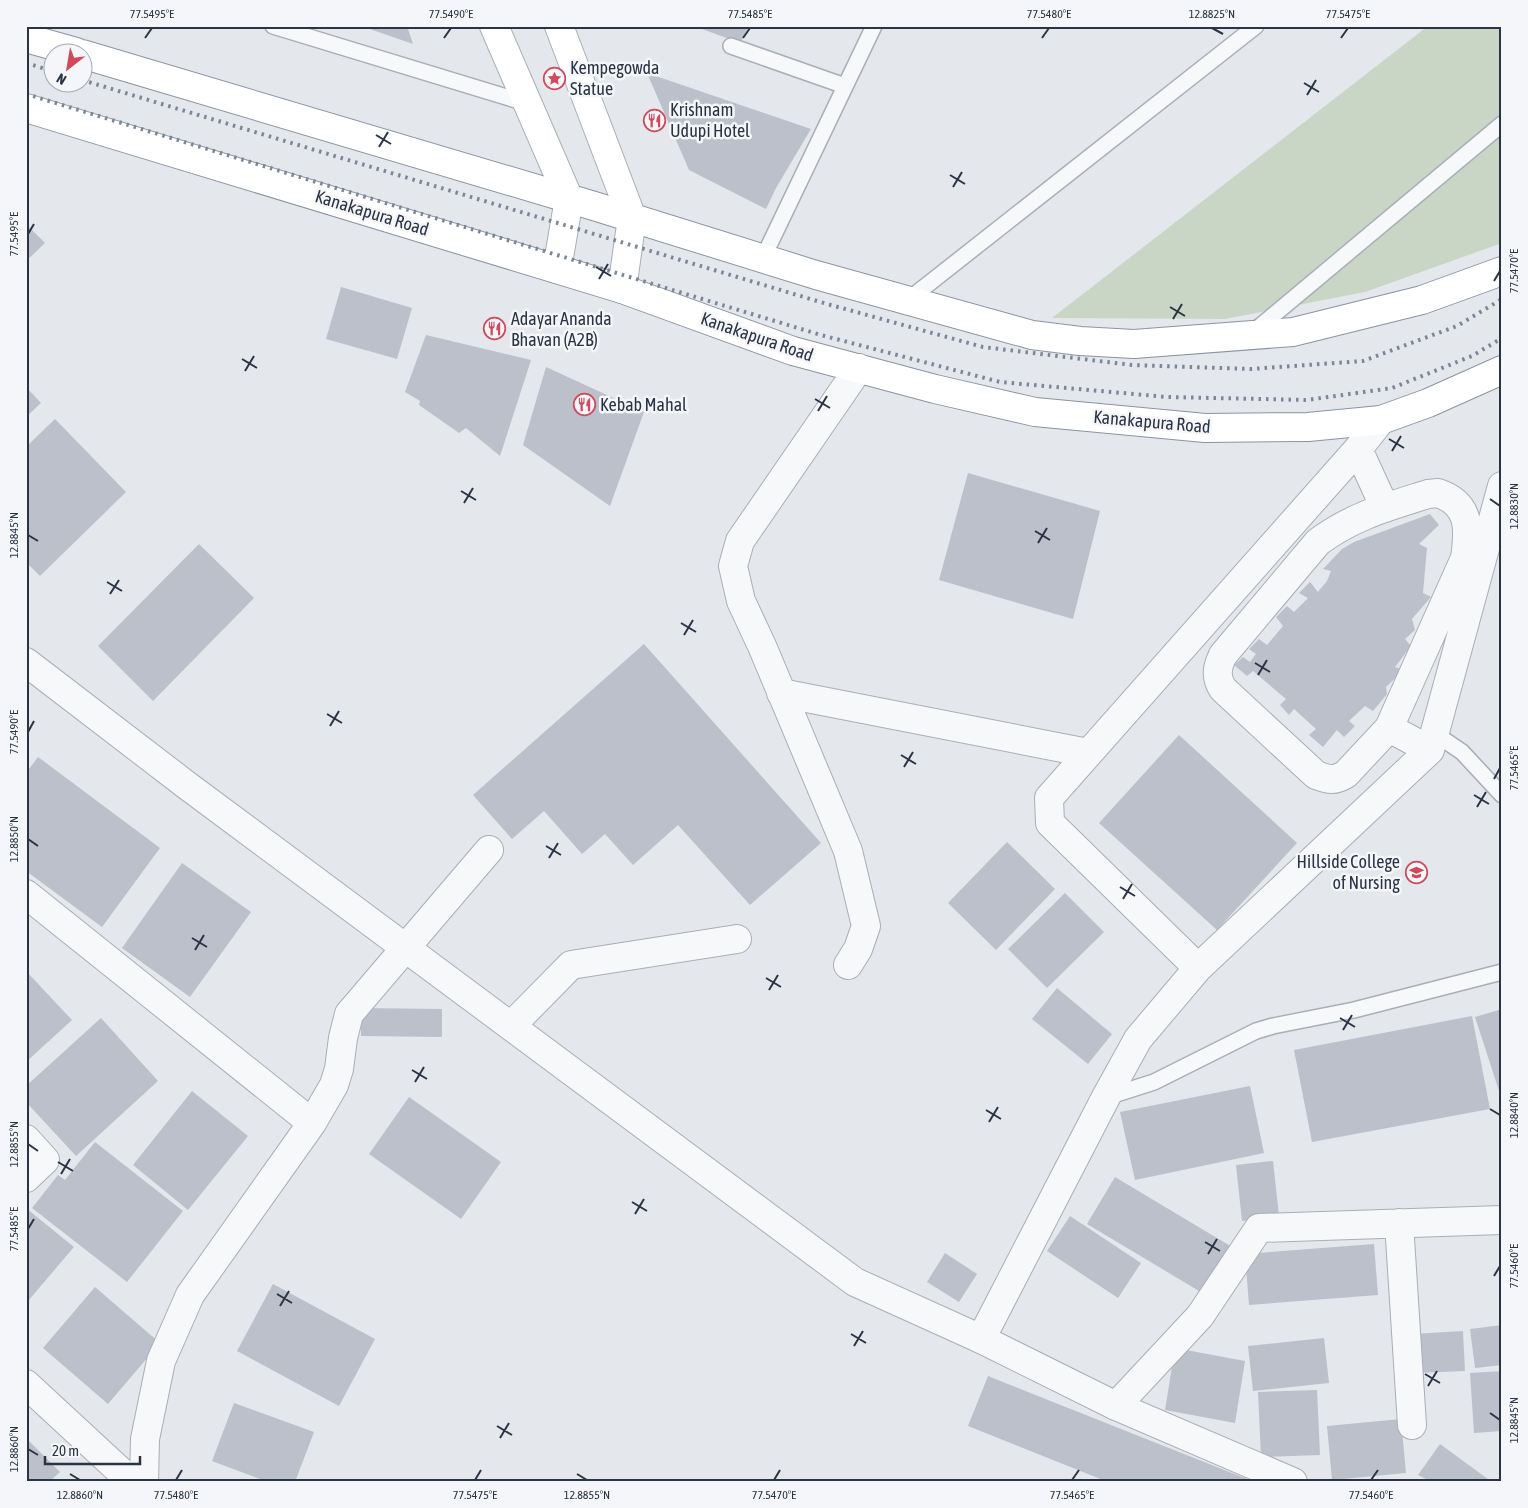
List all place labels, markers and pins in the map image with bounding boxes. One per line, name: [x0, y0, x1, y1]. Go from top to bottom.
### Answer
place label: Kempegowda Statue: [570, 57, 659, 99]
place icon: Kempegowda Statue: [542, 66, 566, 90]
place label: Krishnam Udupi Hotel: [670, 99, 750, 141]
restaurant icon: Krishnam Udupi Hotel: [642, 108, 666, 132]
place label: Adayar Ananda Bhavan (A2B): [511, 308, 612, 350]
restaurant icon: Adayar Ananda Bhavan (A2B): [483, 317, 507, 341]
restaurant icon: Kebab Mahal: [572, 393, 596, 417]
place label: Kebab Mahal: [600, 394, 687, 415]
place label: Hillside College of Nursing: [1297, 851, 1400, 893]
school or university icon: Hillside College of Nursing: [1404, 860, 1428, 884]

